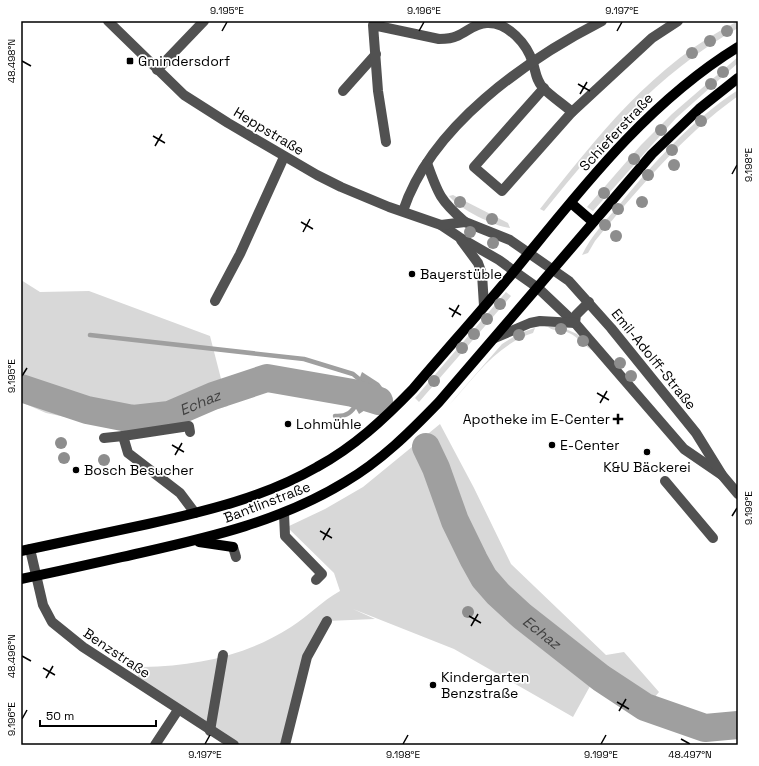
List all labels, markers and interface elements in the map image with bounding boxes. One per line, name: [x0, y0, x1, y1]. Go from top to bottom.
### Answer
text: 9.195°E: [210, 4, 244, 17]
text: 9.196°E: [407, 4, 441, 17]
text: 9.197°E: [605, 4, 639, 17]
text: 48.498°N: [5, 39, 18, 83]
place label: Gmindersdorf: [138, 52, 230, 70]
marker: Gmindersdorf: [125, 56, 135, 66]
street label: Schieferstraße: [575, 89, 657, 175]
street label: Heppstraße: [230, 103, 308, 159]
text: 9.198°E: [742, 148, 755, 182]
place label: Bayerstüble: [420, 265, 502, 283]
marker: Bayerstüble: [407, 269, 417, 279]
street label: Emil-Adolff-Straße: [608, 305, 700, 413]
text: 9.195°E: [5, 359, 18, 393]
water label: Echaz: [176, 384, 224, 419]
place label: Apotheke im E-Center: [463, 410, 610, 428]
marker: Apotheke im E-Center: [613, 414, 623, 424]
place label: Lohmühle: [296, 415, 362, 433]
marker: Lohmühle: [283, 419, 293, 429]
place label: E-Center: [560, 436, 620, 454]
marker: E-Center: [547, 440, 557, 450]
marker: K&U Bäckerei: [642, 447, 652, 457]
place label: K&U Bäckerei: [603, 458, 691, 476]
place label: Bosch Besucher: [84, 461, 194, 479]
marker: Bosch Besucher: [71, 465, 81, 475]
street label: Bantlinstraße: [221, 477, 313, 527]
text: 9.199°E: [742, 491, 755, 525]
water label: Echaz: [519, 611, 566, 653]
street label: Benzstraße: [80, 624, 154, 682]
text: 48.496°N: [5, 634, 18, 678]
place label: Kindergarten Benzstraße: [441, 668, 529, 702]
marker: Kindergarten Benzstraße: [428, 680, 438, 690]
text: 9.196°E: [5, 702, 18, 736]
scale bar: [40, 702, 156, 728]
text: 50 m: [46, 708, 74, 724]
text: 9.197°E: [188, 748, 222, 761]
text: 9.198°E: [386, 748, 420, 761]
text: 9.199°E: [584, 748, 618, 761]
text: 48.497°N: [668, 748, 712, 761]

